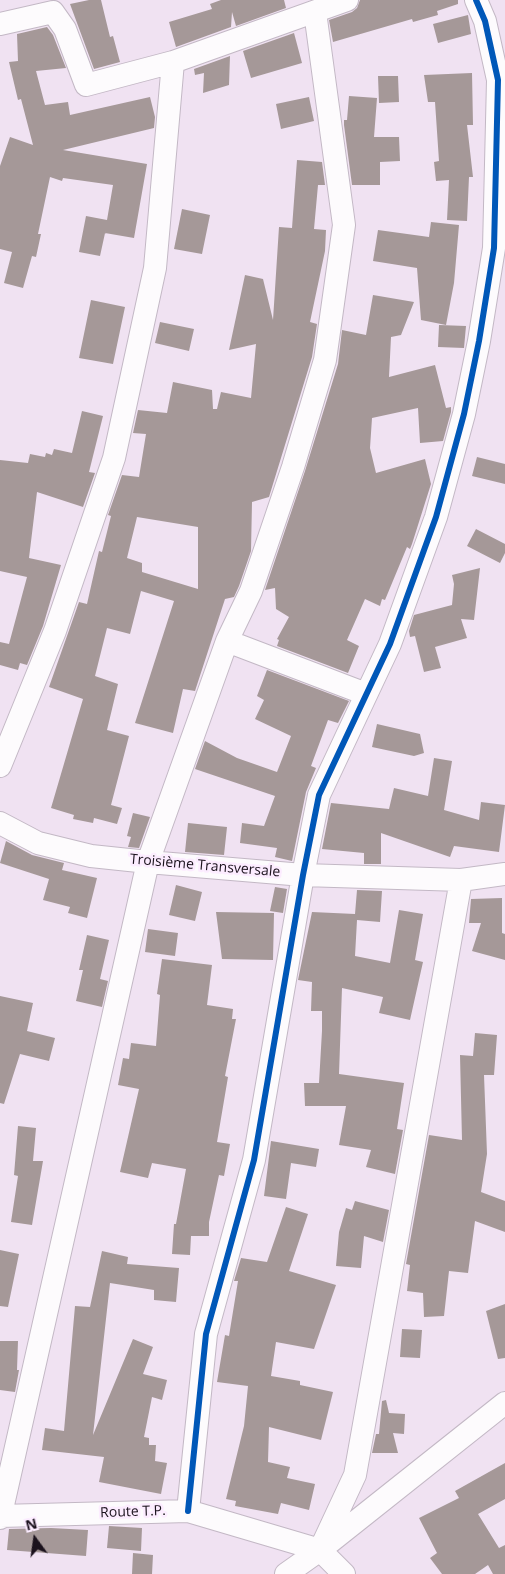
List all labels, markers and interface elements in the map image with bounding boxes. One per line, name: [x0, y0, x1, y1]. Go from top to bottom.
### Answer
street label: Troisième Transversale: [129, 851, 281, 881]
street label: Route T.P.: [100, 1502, 166, 1522]
text: N: [23, 1513, 39, 1535]
north arrow: [10, 1514, 60, 1564]

